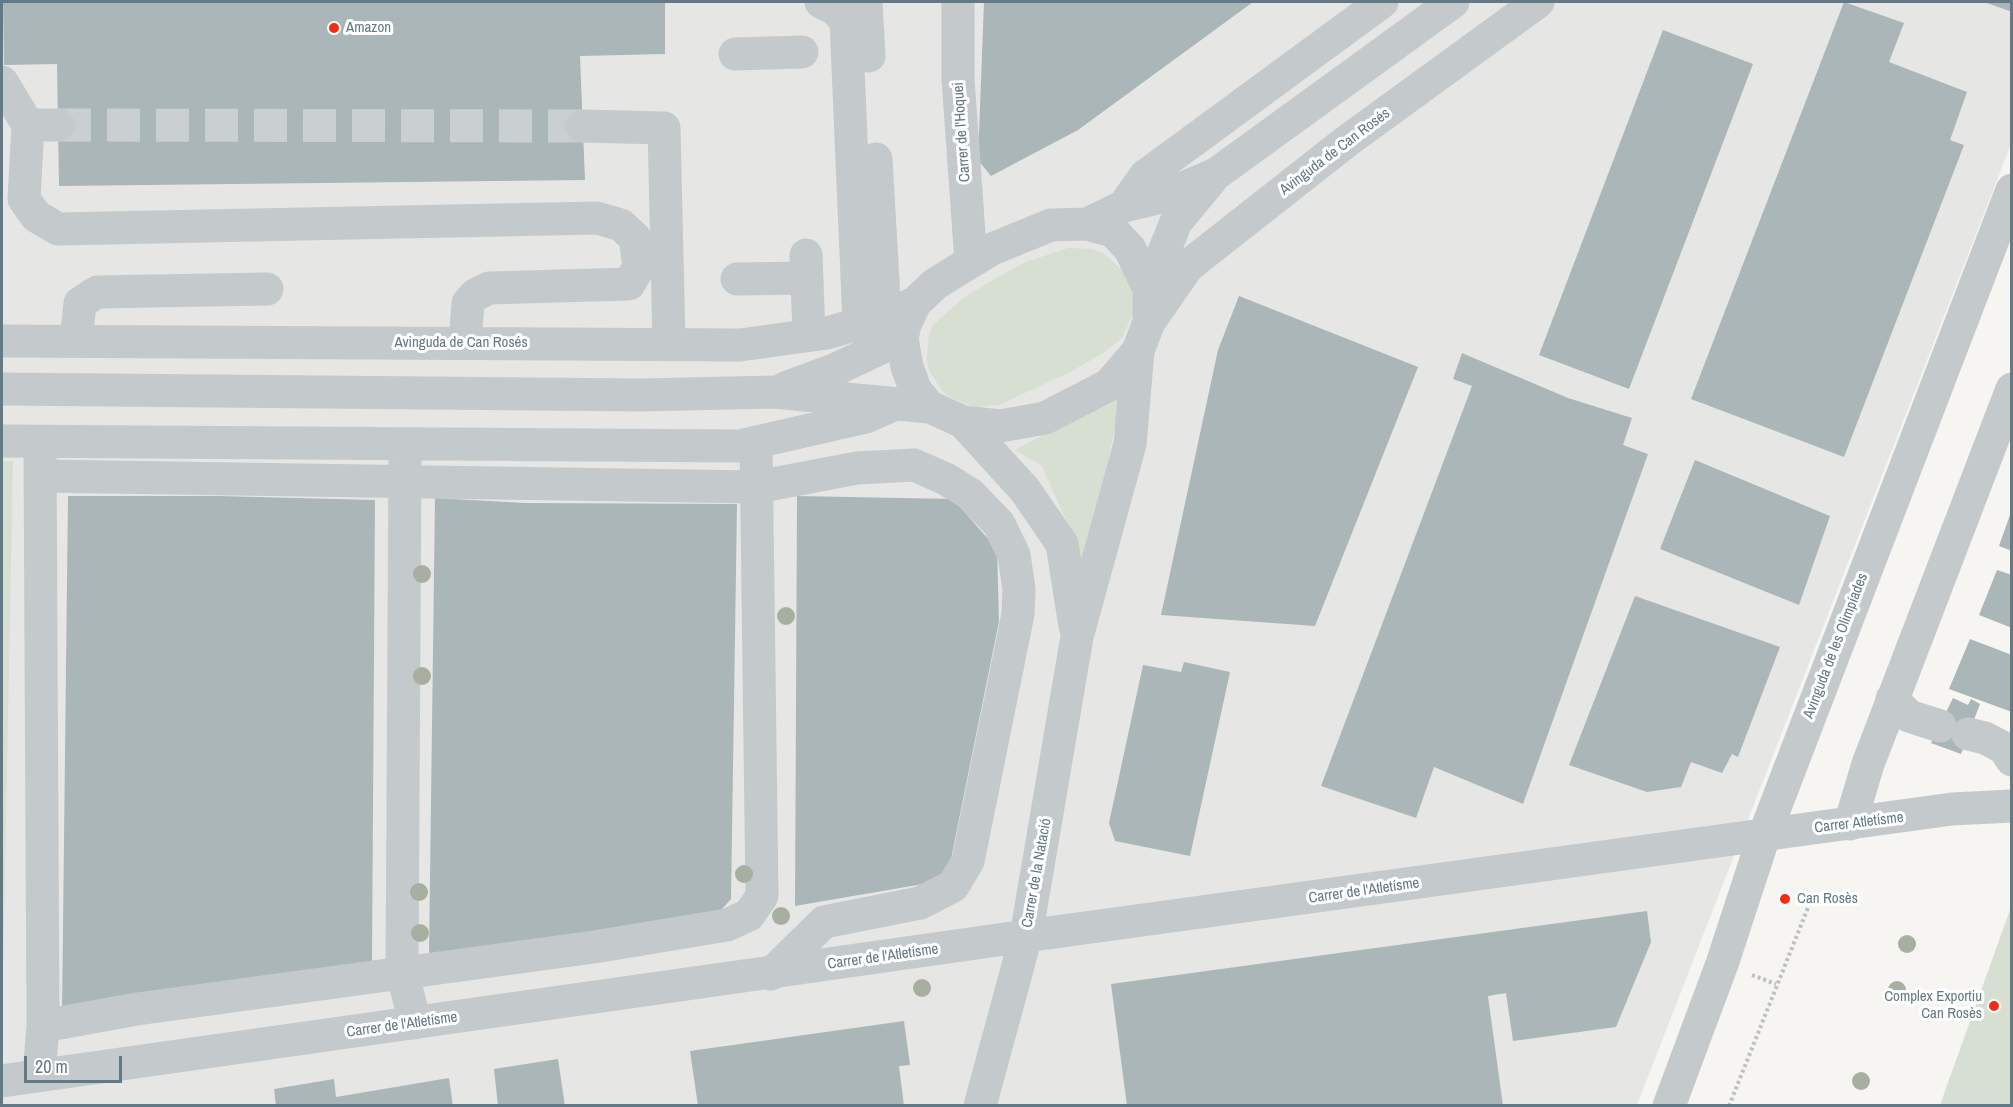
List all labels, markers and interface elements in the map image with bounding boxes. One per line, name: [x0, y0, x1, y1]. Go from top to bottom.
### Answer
place label: Amazon: [346, 19, 391, 37]
marker: Amazon: [327, 21, 341, 35]
street label: Carrer de l'Hoquei: [950, 81, 974, 183]
street label: Avinguda de Can Rosés: [1276, 105, 1394, 199]
street label: Avinguda de Can Rosés: [394, 334, 528, 352]
street label: Avinguda de les Olimpíades: [1800, 571, 1872, 721]
street label: Carrer Atletísme: [1813, 809, 1905, 837]
street label: Carrer de la Natació: [1019, 817, 1055, 929]
street label: Carrer de l'Atletísme: [1307, 874, 1421, 908]
place label: Can Rosès: [1797, 890, 1858, 908]
marker: Can Rosès: [1778, 892, 1792, 906]
street label: Carrer de l'Atletísme: [826, 940, 940, 974]
place label: Complex Exportiu Can Rosès: [1884, 988, 1982, 1023]
marker: Complex Exportiu Can Rosès: [1987, 999, 2001, 1013]
street label: Carrer de l'Atletísme: [345, 1008, 459, 1042]
scale bar: [27, 1044, 124, 1082]
text: 20 m: [35, 1054, 68, 1079]

